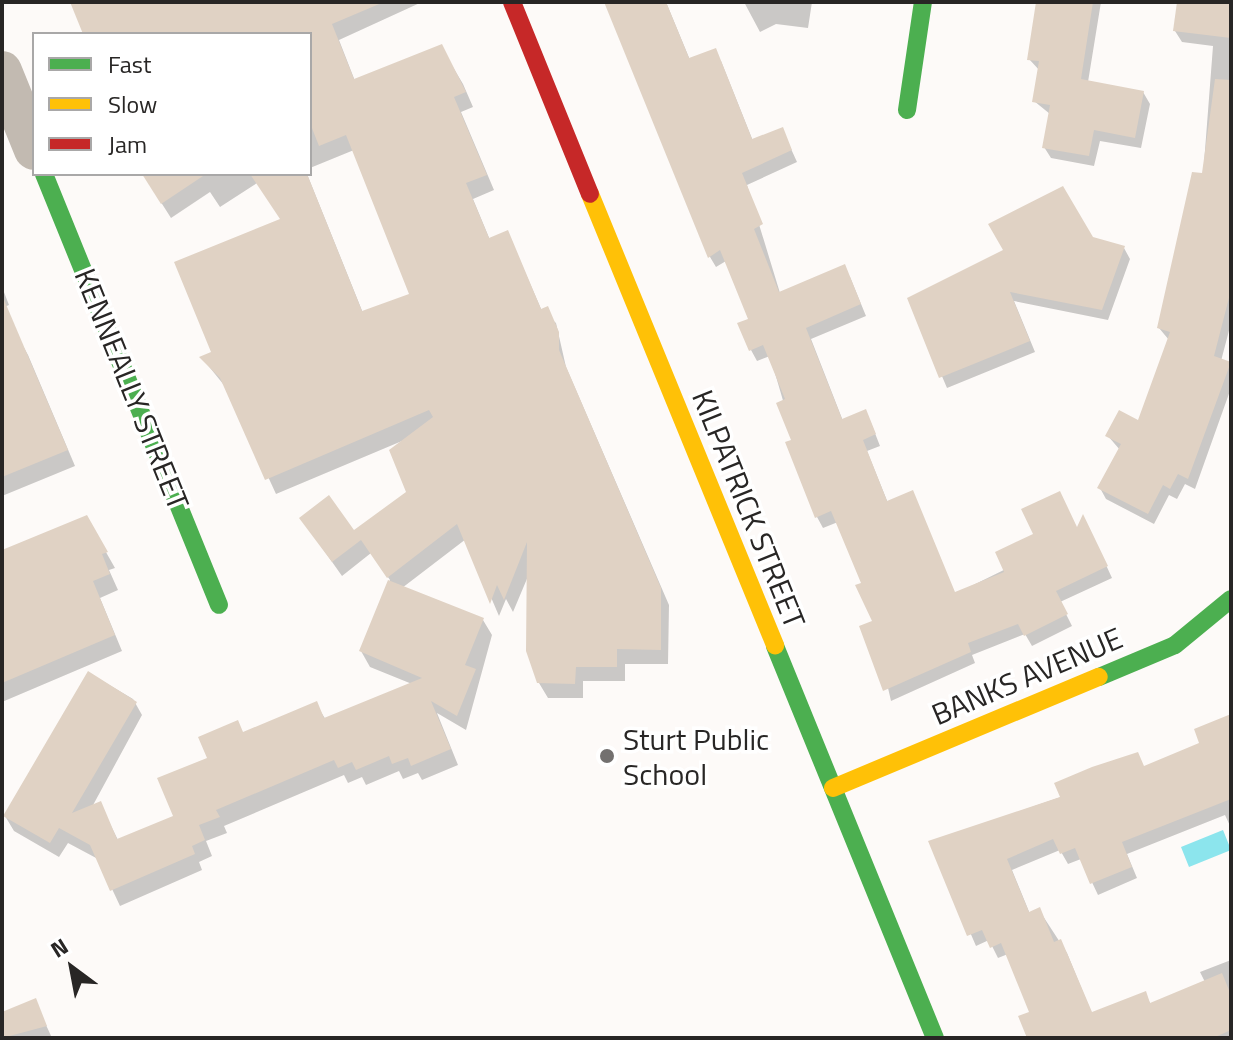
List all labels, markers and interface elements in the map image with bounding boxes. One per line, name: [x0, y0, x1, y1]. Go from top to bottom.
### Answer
legend: [32, 32, 312, 176]
text: Fast: [108, 46, 151, 82]
text: Slow: [108, 86, 157, 122]
text: Jam: [108, 126, 147, 162]
street label: KENNEALLY STREET: [67, 263, 197, 515]
street label: KILPATRICK STREET: [685, 385, 813, 633]
street label: BANKS AVENUE: [926, 620, 1128, 732]
place label: Sturt Public School: [623, 721, 769, 792]
marker: Sturt Public School: [598, 747, 616, 765]
north arrow: [32, 928, 112, 1008]
text: N: [44, 929, 75, 966]

